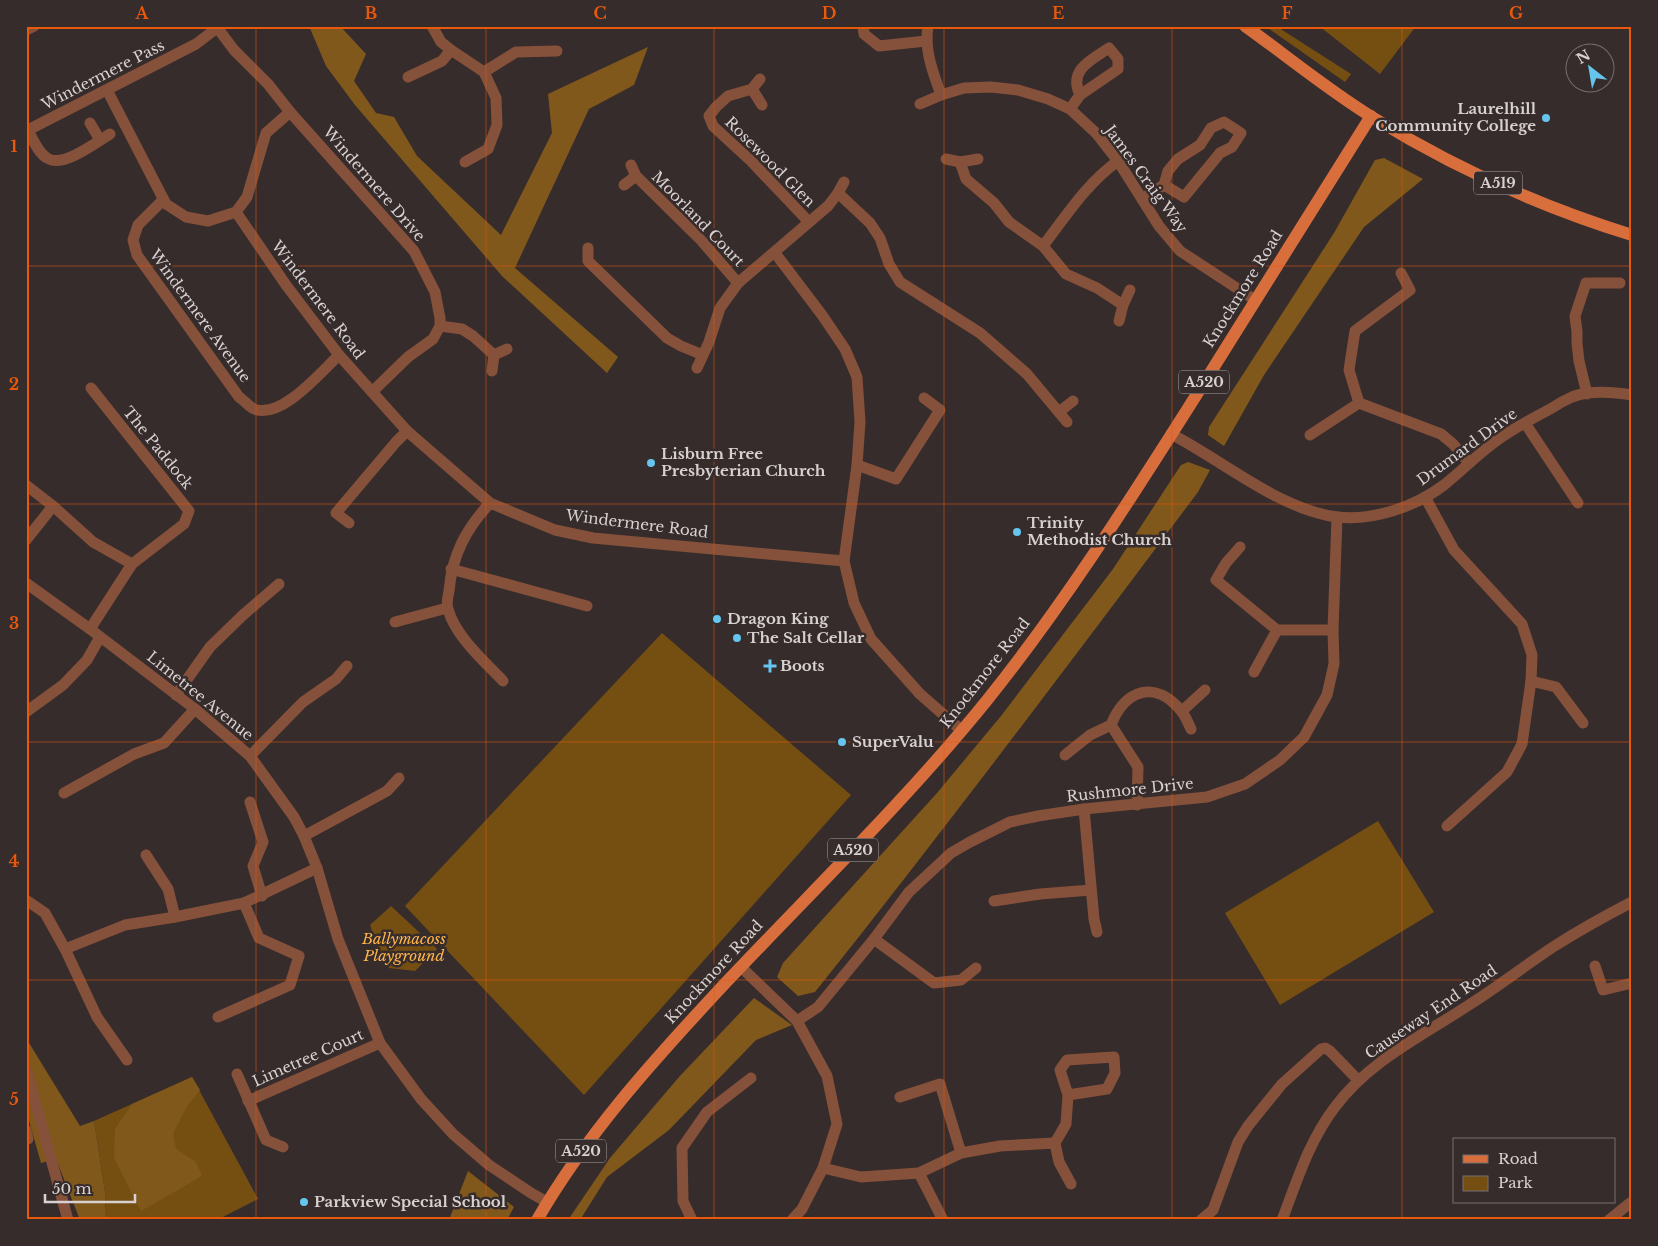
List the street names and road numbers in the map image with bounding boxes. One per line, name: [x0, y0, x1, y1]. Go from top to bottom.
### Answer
street label: Windermere Pass: [37, 35, 168, 114]
street label: Rosewood Glen: [721, 112, 820, 211]
street label: James Craig Way: [1100, 119, 1192, 237]
street label: Windermere Drive: [319, 121, 430, 245]
street label: Moorland Court: [648, 167, 749, 271]
road number: A519: [1474, 172, 1522, 194]
street label: Knockmore Road: [1199, 227, 1286, 351]
street label: Windermere Road: [267, 236, 369, 363]
street label: Windermere Avenue: [145, 245, 255, 386]
road number: A520: [1179, 371, 1229, 394]
street label: The Paddock: [119, 402, 198, 494]
street label: Drumard Drive: [1413, 404, 1521, 489]
street label: Windermere Road: [564, 505, 709, 542]
street label: Knockmore Road: [936, 614, 1034, 732]
street label: Limetree Avenue: [143, 647, 257, 744]
street label: Rushmore Drive: [1065, 773, 1194, 806]
road number: A520: [828, 838, 878, 862]
street label: Knockmore Road: [661, 916, 767, 1027]
street label: Causeway End Road: [1361, 960, 1500, 1063]
street label: Limetree Court: [249, 1024, 367, 1091]
road number: A520: [556, 1140, 606, 1162]

